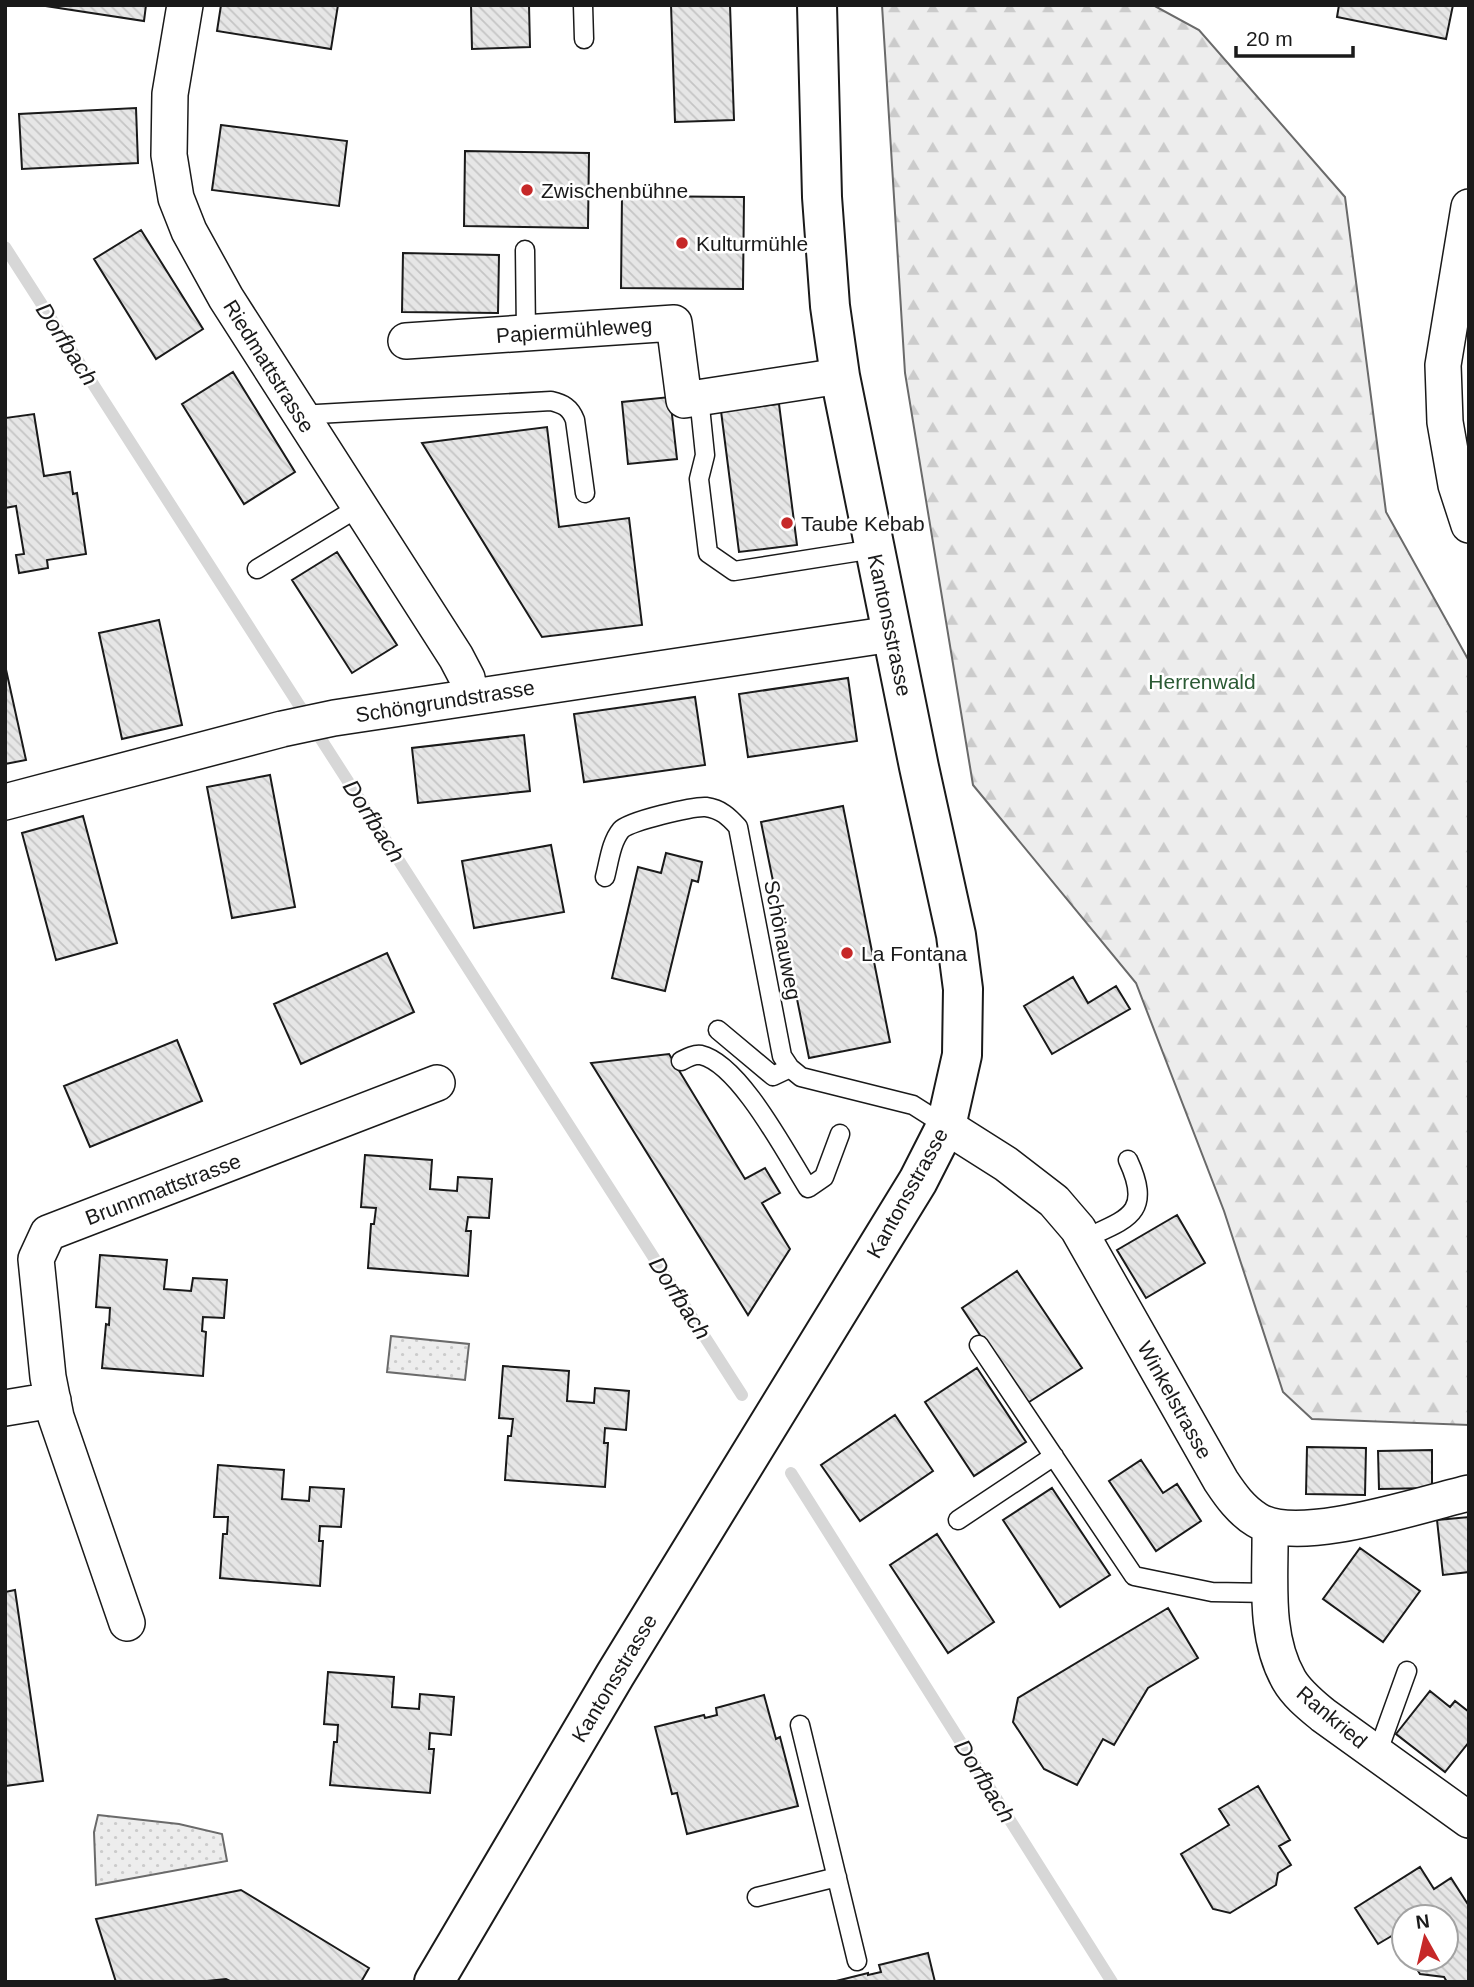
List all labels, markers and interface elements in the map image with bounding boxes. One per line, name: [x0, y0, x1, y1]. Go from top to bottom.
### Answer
scale bar: [1236, 14, 1353, 58]
text: 20 m: [1246, 27, 1293, 50]
place label: Zwischenbühne: [541, 179, 688, 202]
marker: Zwischenbühne: [519, 182, 535, 198]
place label: Kulturmühle: [696, 232, 808, 255]
marker: Kulturmühle: [674, 235, 690, 251]
street label: Riedmattstrasse: [219, 296, 319, 436]
water label: Dorfbach: [31, 298, 103, 390]
street label: Papiermühleweg: [495, 313, 653, 347]
place label: Taube Kebab: [801, 512, 925, 535]
marker: Taube Kebab: [779, 515, 795, 531]
street label: Kantonsstrasse: [864, 552, 916, 698]
park label: Herrenwald: [1148, 670, 1256, 693]
street label: Schöngrundstrasse: [354, 675, 536, 727]
water label: Dorfbach: [338, 775, 410, 867]
street label: Schönauweg: [760, 878, 806, 1002]
place label: La Fontana: [861, 942, 968, 965]
marker: La Fontana: [839, 945, 855, 961]
street label: Kantonsstrasse: [862, 1124, 952, 1262]
street label: Brunnmattstrasse: [82, 1149, 244, 1229]
water label: Dorfbach: [644, 1252, 716, 1344]
street label: Winkelstrasse: [1133, 1337, 1217, 1463]
street label: Kantonsstrasse: [567, 1610, 661, 1746]
street label: Rankried: [1292, 1681, 1372, 1753]
water label: Dorfbach: [949, 1735, 1021, 1827]
north arrow: [1390, 1903, 1460, 1973]
text: N: [1414, 1910, 1431, 1933]

